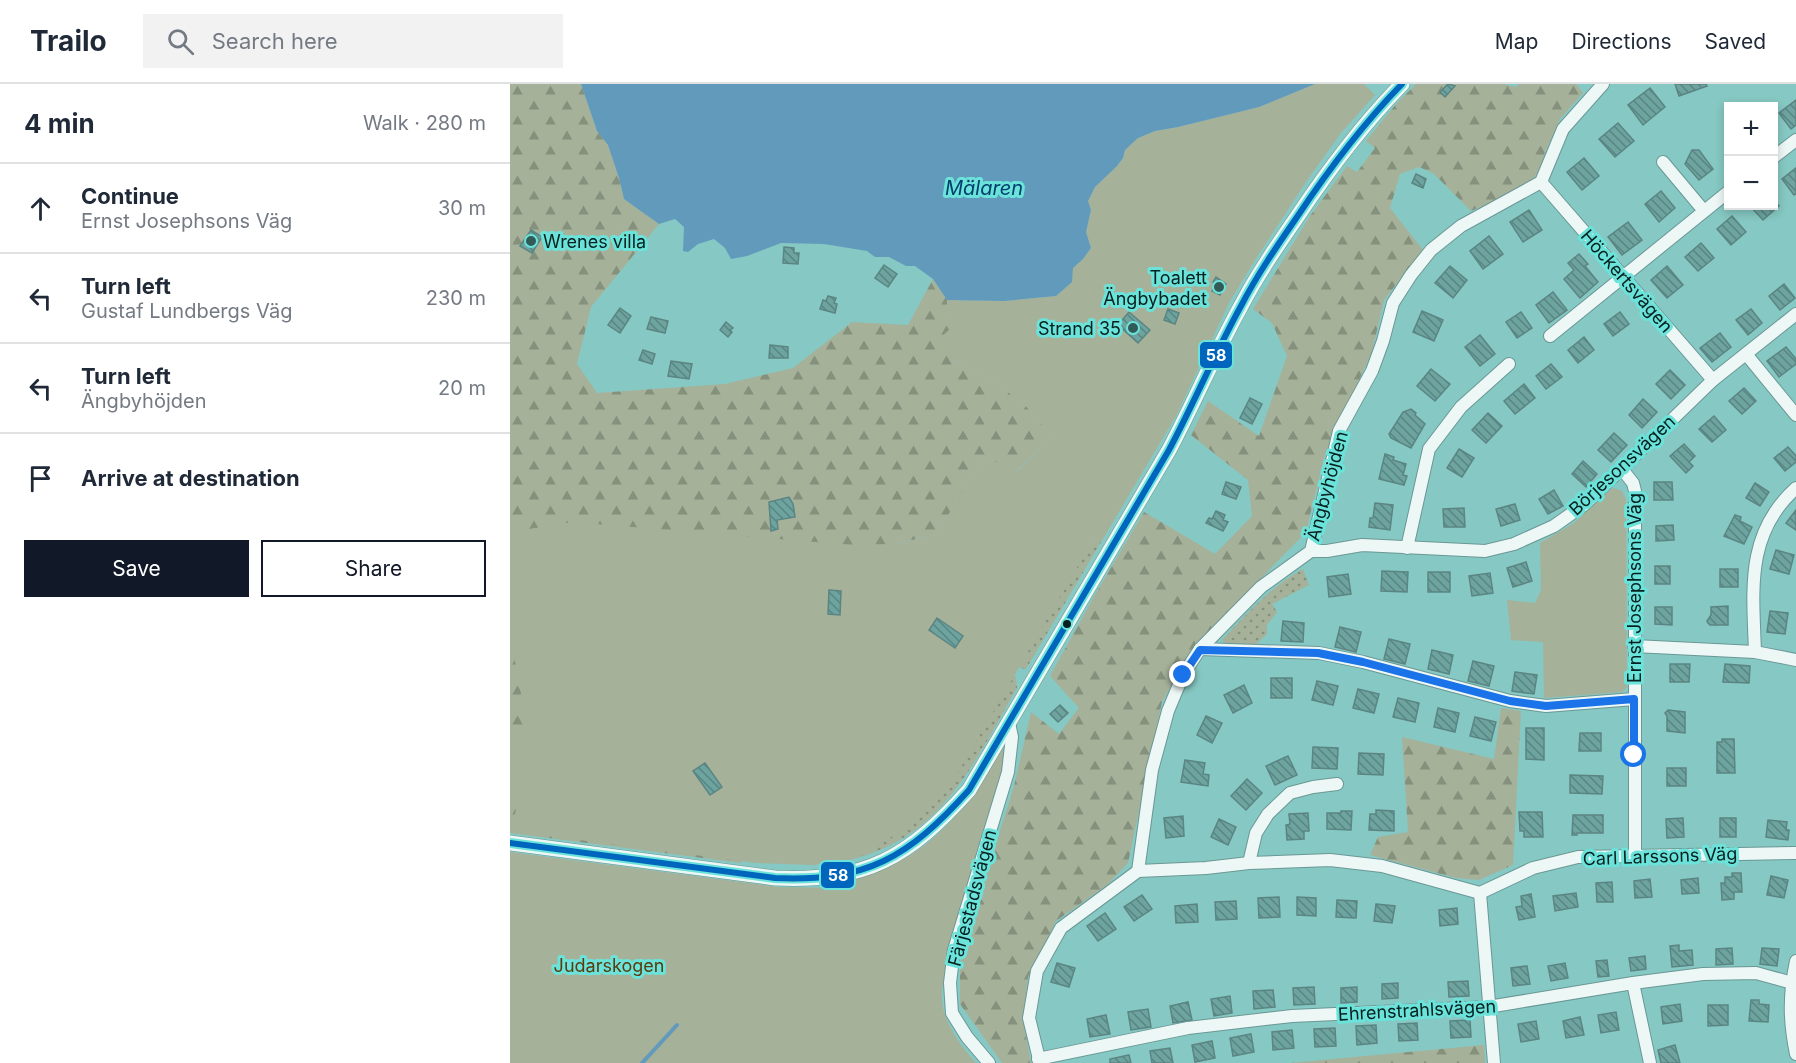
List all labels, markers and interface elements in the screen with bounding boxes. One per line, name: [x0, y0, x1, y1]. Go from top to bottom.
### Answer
search box: [143, 14, 563, 68]
text: Trailo: [30, 24, 107, 58]
icon: search: [164, 25, 197, 58]
text: Search here: [212, 28, 338, 54]
text: Map: [1495, 29, 1538, 54]
text: Directions: [1571, 29, 1672, 54]
text: Saved: [1705, 29, 1766, 54]
map controls: [1724, 102, 1778, 210]
button: +: [1724, 102, 1778, 156]
text: 4 min: [24, 108, 95, 139]
text: Walk · 280 m: [363, 111, 486, 135]
button: −: [1724, 156, 1778, 210]
water label: Mälaren: [945, 176, 1023, 200]
text: Continue: [81, 183, 179, 209]
icon: ahead: [24, 192, 57, 225]
text: 30 m: [438, 196, 486, 220]
text: Ernst Josephsons Väg: [81, 209, 292, 233]
street label: Höckertsvägen: [1577, 225, 1677, 337]
place label: Wrenes villa: [543, 231, 646, 252]
marker: Wrenes villa: [524, 234, 538, 248]
place label: Toalett Ängbybadet: [1103, 267, 1207, 309]
text: Turn left: [81, 273, 171, 299]
marker: Toalett Ängbybadet: [1212, 280, 1226, 294]
icon: left: [24, 282, 57, 315]
text: 230 m: [426, 286, 486, 310]
text: Gustaf Lundbergs Väg: [81, 299, 292, 323]
place label: Strand 35: [1038, 318, 1121, 339]
marker: Strand 35: [1126, 321, 1140, 335]
line badge: 58: [1199, 341, 1233, 369]
text: 58: [1206, 345, 1226, 365]
text: Turn left: [81, 363, 171, 389]
icon: left: [24, 372, 57, 405]
text: 20 m: [438, 376, 486, 400]
text: Ängbyhöjden: [81, 389, 206, 413]
street label: Börjesonsvägen: [1565, 411, 1679, 519]
street label: Ängbyhöjden: [1301, 428, 1352, 543]
icon: arrive: [24, 462, 57, 495]
text: Arrive at destination: [81, 465, 300, 491]
street label: Ernst Josephsons Väg: [1624, 493, 1645, 683]
button: Save: [24, 540, 249, 597]
button: Share: [261, 540, 486, 597]
unlabelled marker: [1061, 618, 1073, 630]
route end: [1169, 661, 1195, 687]
route start: [1620, 741, 1646, 767]
street label: Färjestadsvägen: [944, 827, 1000, 969]
street label: Carl Larssons Väg: [1582, 843, 1738, 869]
line badge: 58: [820, 861, 855, 889]
text: 58: [828, 865, 848, 885]
park label: Judarskogen: [554, 955, 664, 976]
street label: Ehrenstrahlsvägen: [1337, 995, 1497, 1025]

